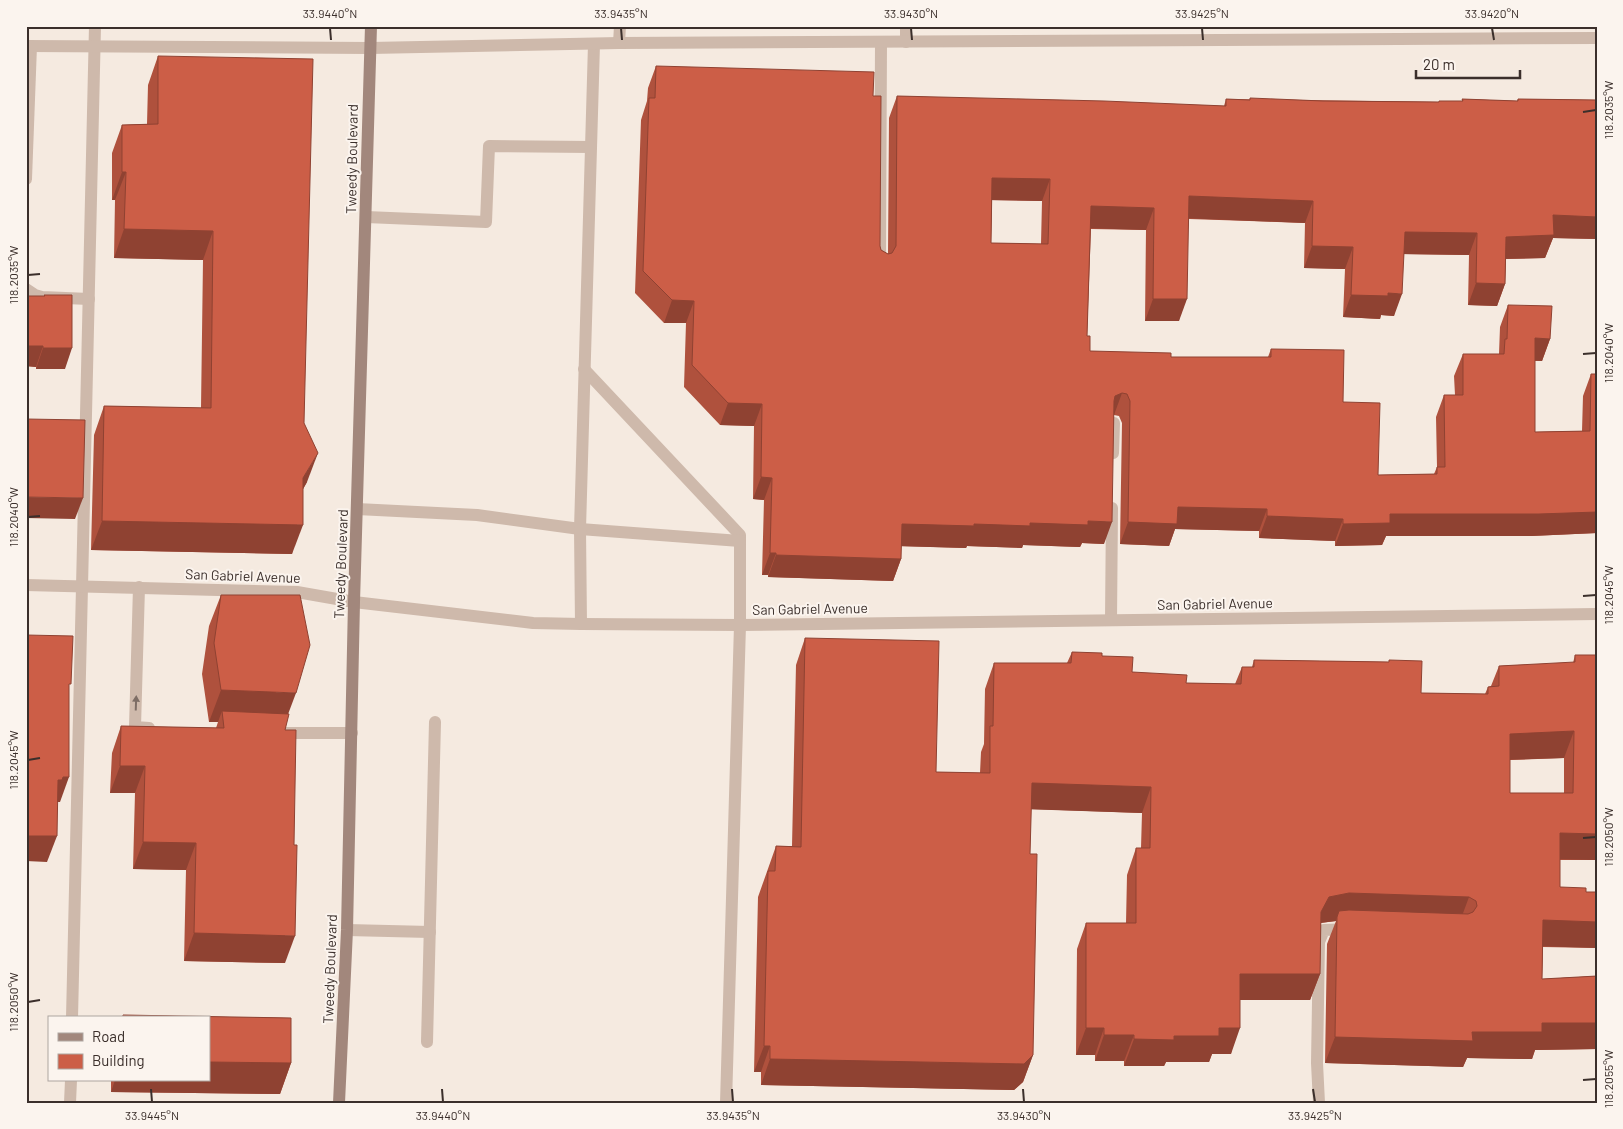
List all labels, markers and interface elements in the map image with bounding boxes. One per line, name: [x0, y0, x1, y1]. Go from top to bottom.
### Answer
text: 33.9440°N: [303, 6, 357, 20]
text: 33.9435°N: [594, 6, 648, 20]
text: 33.9430°N: [884, 6, 938, 20]
text: 33.9425°N: [1175, 6, 1229, 20]
text: 33.9420°N: [1465, 6, 1519, 20]
scale bar: [1416, 48, 1519, 80]
text: 20 m: [1423, 55, 1455, 73]
text: 118.2035°W: [1601, 80, 1615, 139]
street label: Tweedy Boulevard: [342, 104, 361, 214]
text: 118.2035°W: [6, 245, 20, 304]
text: 118.2040°W: [1601, 323, 1615, 383]
text: 118.2040°W: [6, 487, 20, 547]
street label: Tweedy Boulevard: [330, 509, 351, 619]
street label: San Gabriel Avenue: [185, 565, 301, 586]
text: 118.2045°W: [1601, 565, 1615, 625]
street label: San Gabriel Avenue: [1157, 594, 1273, 613]
street label: San Gabriel Avenue: [752, 599, 868, 618]
one-way arrow: [132, 695, 140, 711]
text: 118.2045°W: [6, 730, 20, 790]
text: 118.2050°W: [1601, 807, 1615, 867]
street label: Tweedy Boulevard: [319, 914, 340, 1024]
text: 118.2050°W: [6, 972, 20, 1032]
legend: [48, 1016, 210, 1082]
text: Road: [92, 1027, 125, 1045]
text: 118.2055°W: [1601, 1049, 1615, 1108]
text: Building: [92, 1051, 145, 1069]
text: 33.9445°N: [125, 1108, 179, 1122]
text: 33.9440°N: [416, 1108, 470, 1122]
text: 33.9435°N: [706, 1108, 760, 1122]
text: 33.9430°N: [997, 1108, 1051, 1122]
text: 33.9425°N: [1288, 1108, 1342, 1122]

